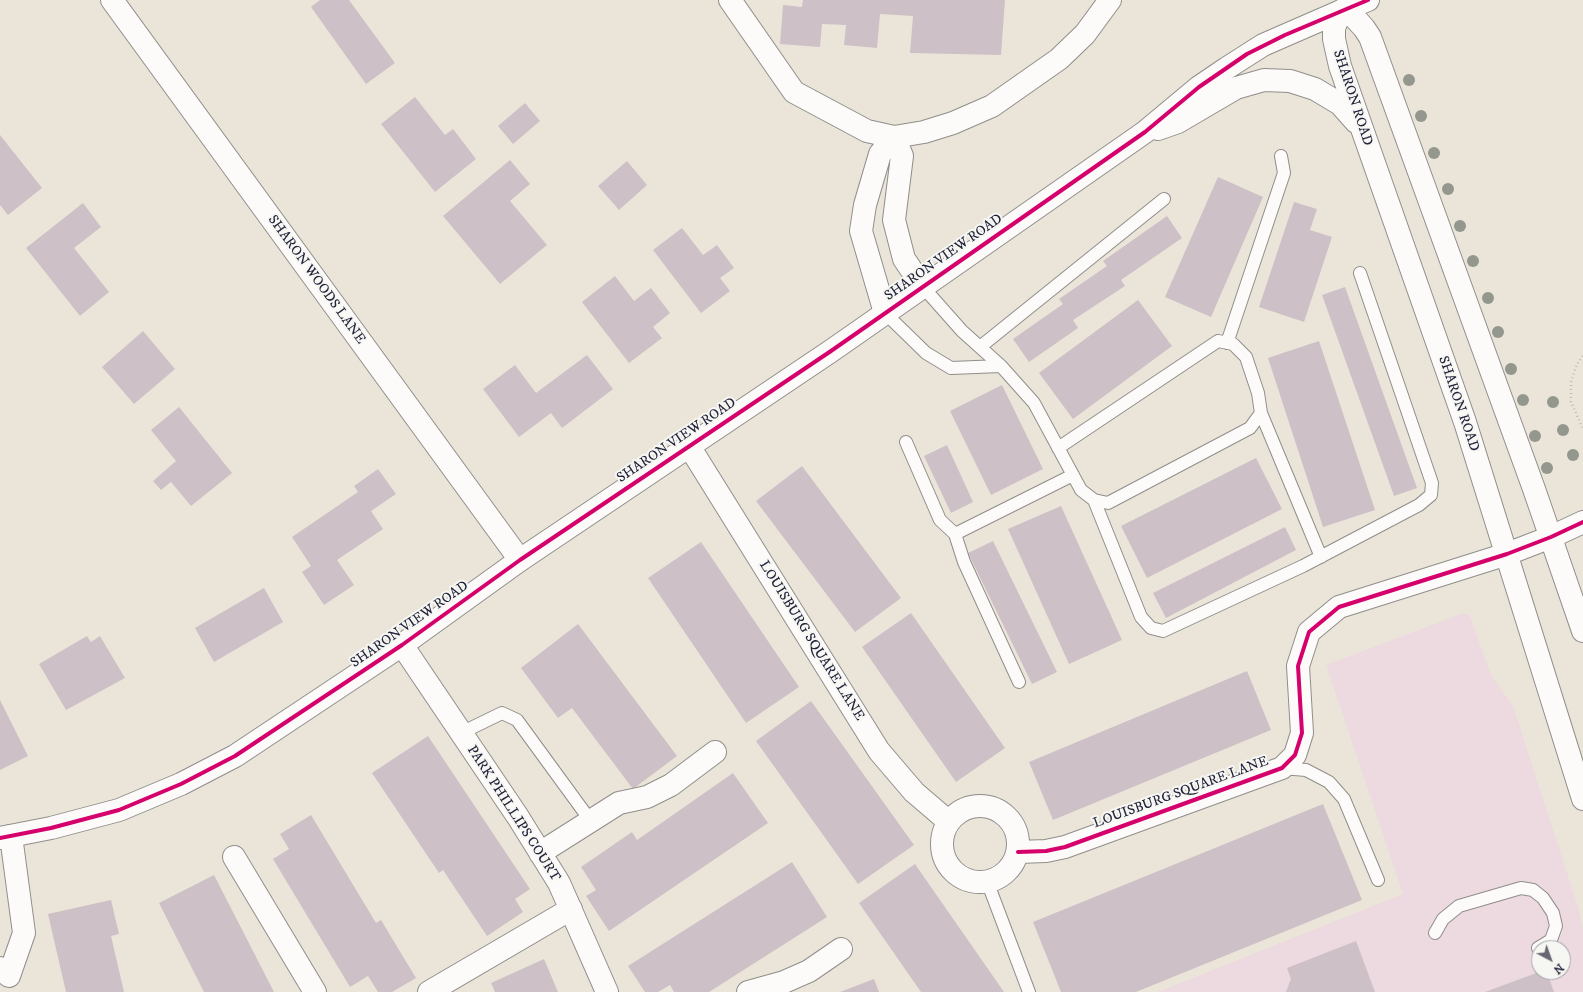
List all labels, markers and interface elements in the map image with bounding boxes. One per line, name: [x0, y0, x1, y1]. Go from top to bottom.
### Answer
street label: SHARON ROAD: [1329, 48, 1375, 148]
street label: SHARON VIEW ROAD: [882, 211, 1006, 305]
street label: SHARON WOODS LANE: [264, 212, 368, 348]
street label: SHARON ROAD: [1434, 354, 1482, 454]
street label: SHARON VIEW ROAD: [614, 395, 740, 487]
street label: LOUISBURG SQUARE LANE: [755, 558, 867, 724]
street label: SHARON VIEW ROAD: [348, 578, 472, 672]
street label: PARK PHILLIPS COURT: [463, 743, 563, 885]
street label: LOUISBURG SQUARE LANE: [1091, 753, 1271, 833]
north arrow: [1531, 940, 1571, 980]
text: N: [1550, 960, 1566, 977]

